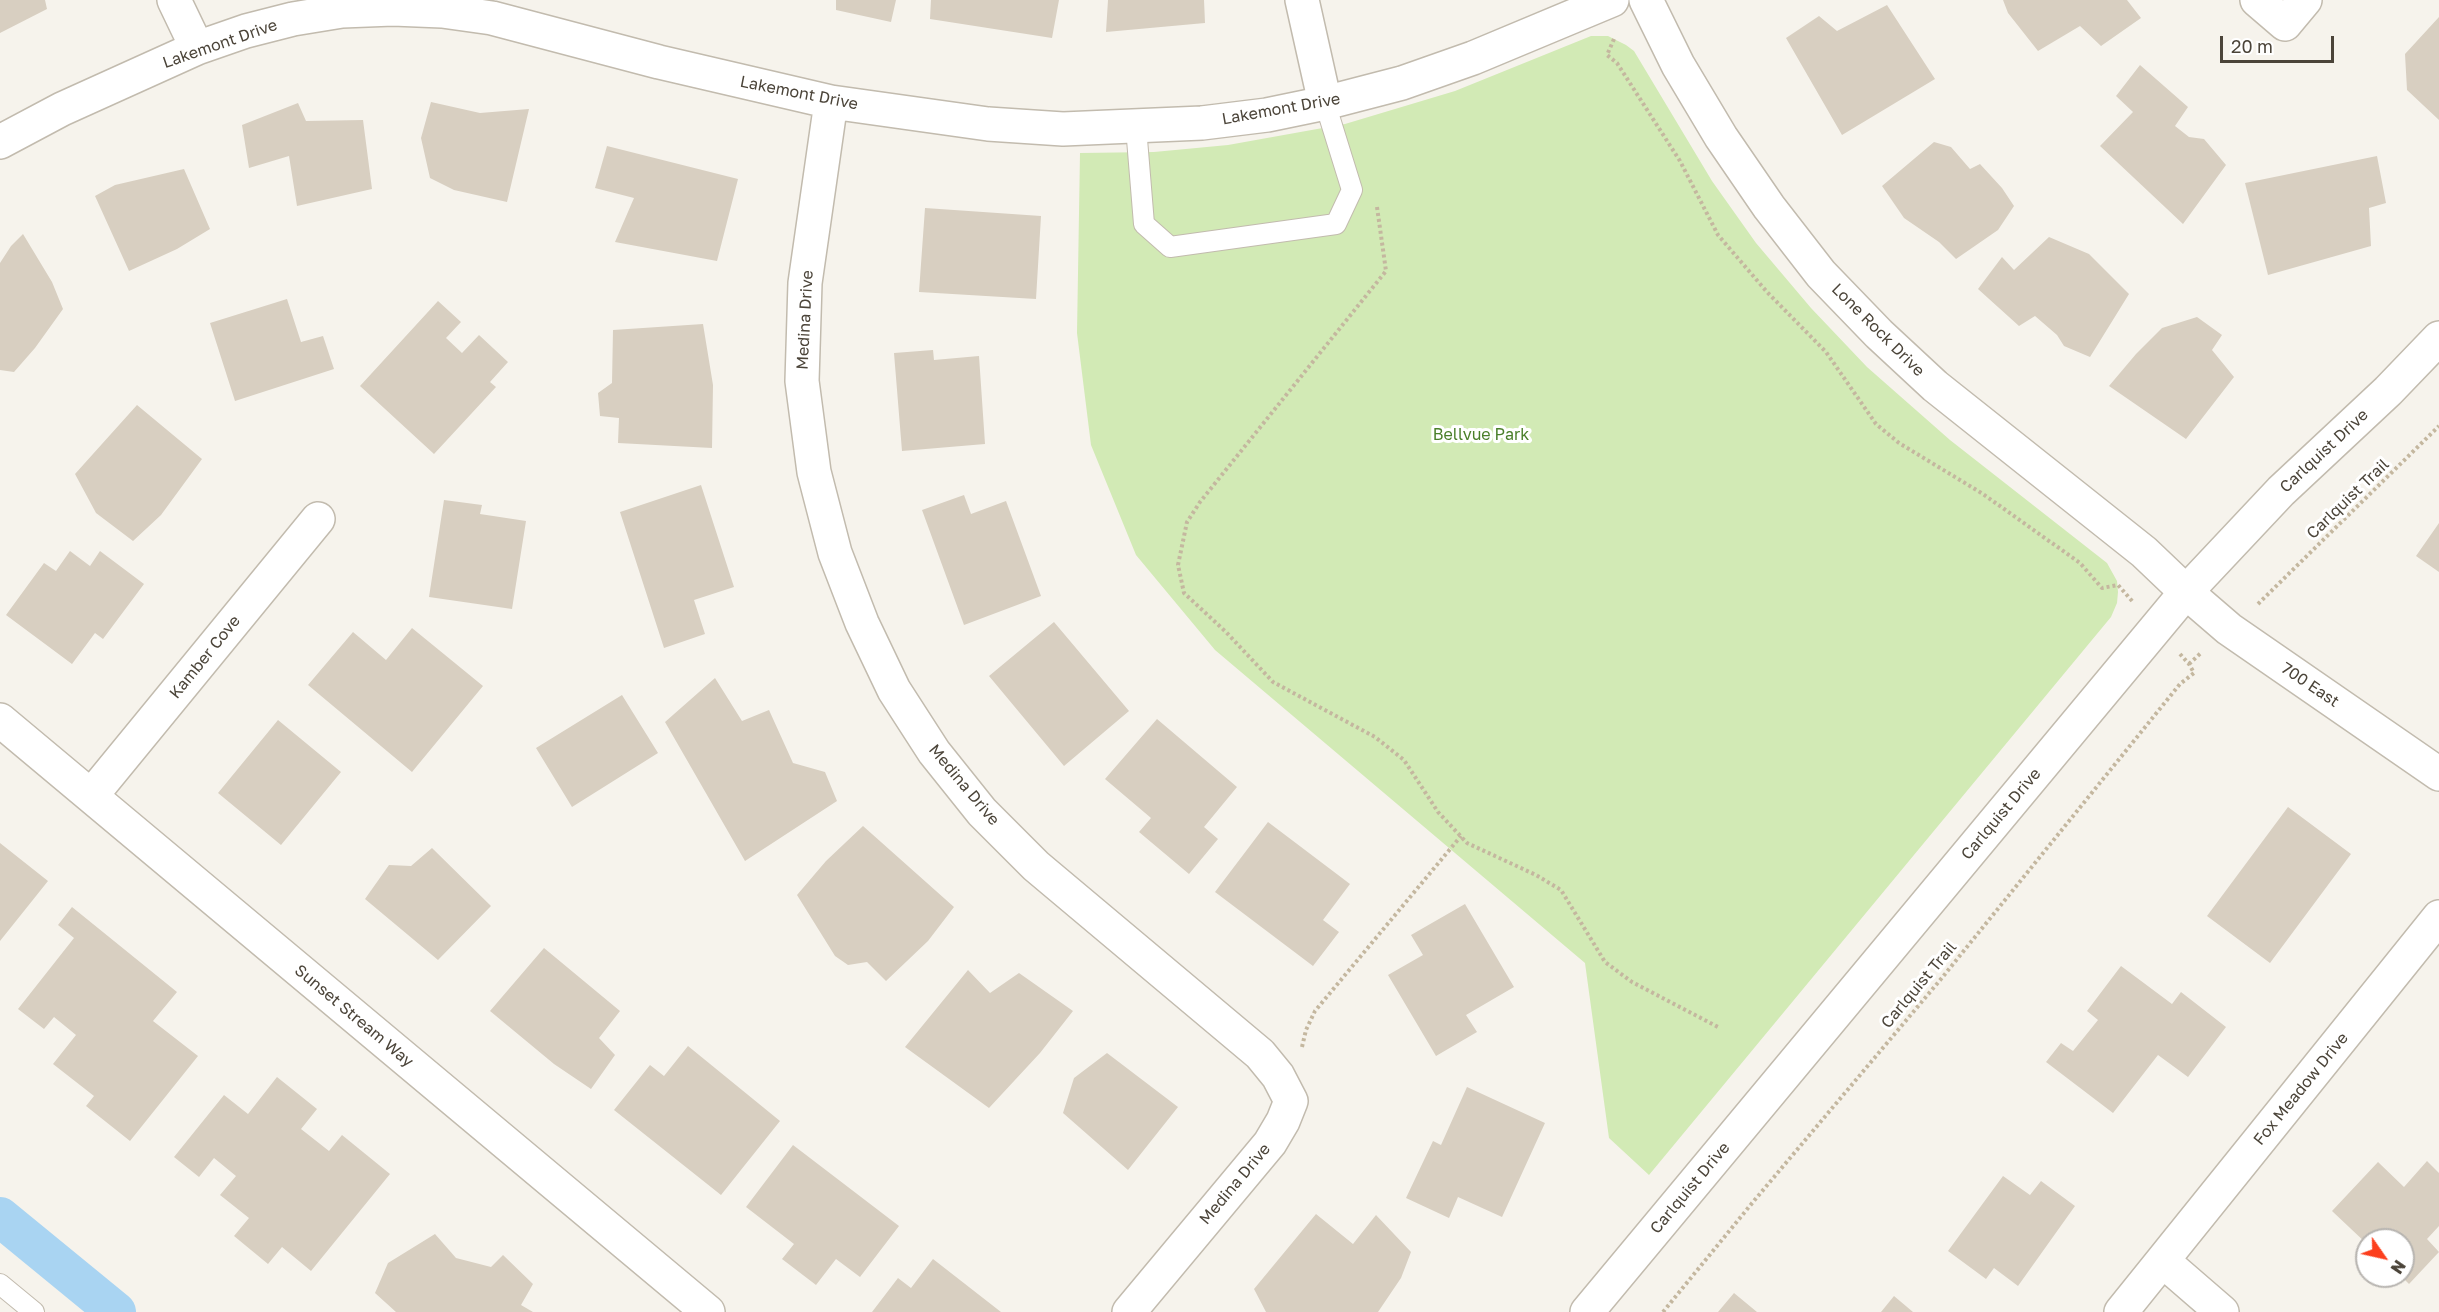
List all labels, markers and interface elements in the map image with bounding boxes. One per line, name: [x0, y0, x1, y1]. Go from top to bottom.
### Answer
street label: Lakemont Drive: [160, 15, 280, 73]
scale bar: [2223, 24, 2337, 62]
text: 20 m: [2231, 35, 2273, 57]
street label: Lakemont Drive: [738, 72, 860, 114]
street label: Lakemont Drive: [1220, 89, 1342, 129]
street label: Medina Drive: [793, 270, 817, 370]
street label: Lone Rock Drive: [1828, 280, 1928, 380]
street label: Carlquist Drive: [2276, 405, 2372, 497]
park label: Bellvue Park: [1433, 425, 1529, 445]
street label: Carlquist Trail: [2303, 455, 2393, 543]
street label: Kamber Cove: [166, 612, 244, 702]
street label: 700 East: [2277, 659, 2343, 711]
street label: Medina Drive: [925, 741, 1003, 829]
street label: Carlquist Drive: [1957, 764, 2045, 864]
street label: Carlquist Trail: [1877, 938, 1961, 1032]
street label: Sunset Stream Way: [291, 961, 417, 1071]
street label: Fox Meadow Drive: [2250, 1029, 2352, 1149]
street label: Carlquist Drive: [1646, 1138, 1734, 1238]
street label: Medina Drive: [1196, 1140, 1274, 1228]
north arrow: [2355, 1228, 2415, 1288]
text: N: [2387, 1256, 2410, 1278]

